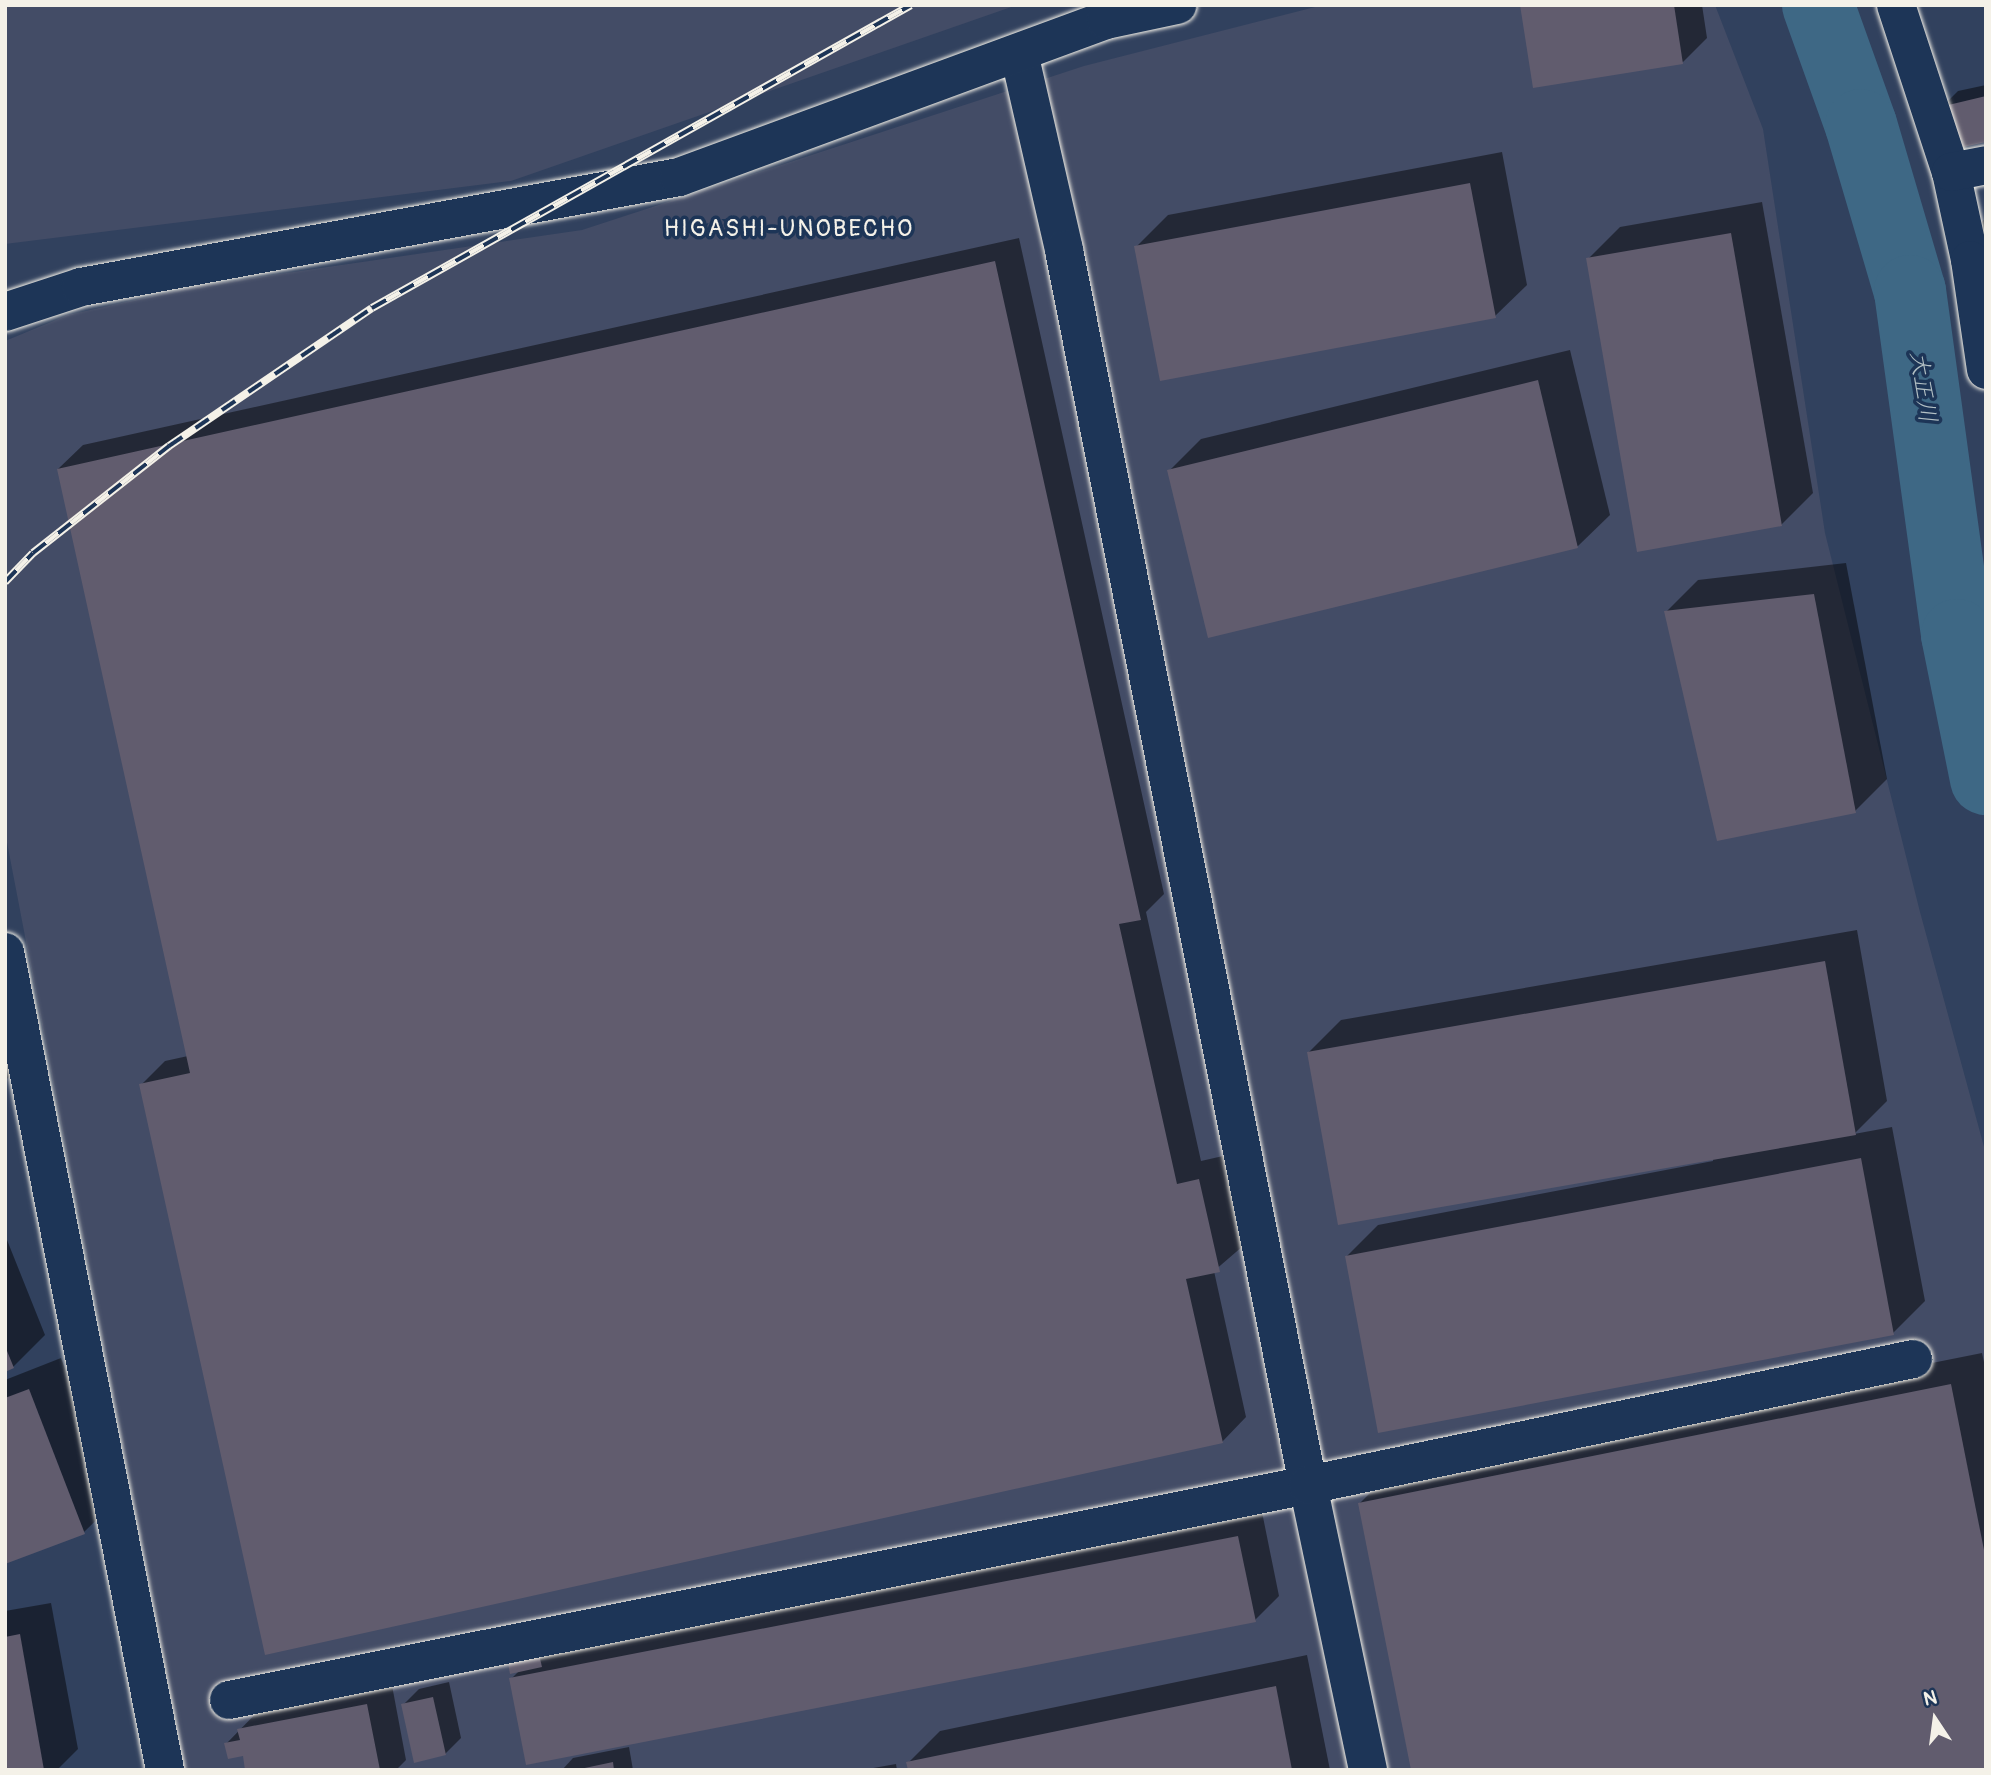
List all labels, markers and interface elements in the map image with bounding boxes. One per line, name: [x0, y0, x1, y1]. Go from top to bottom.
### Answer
district label: HIGASHI-UNOBECHO: [666, 215, 912, 243]
water label: 大正川: [1904, 349, 1942, 425]
north arrow: [1900, 1684, 1970, 1754]
text: N: [1921, 1685, 1939, 1712]

